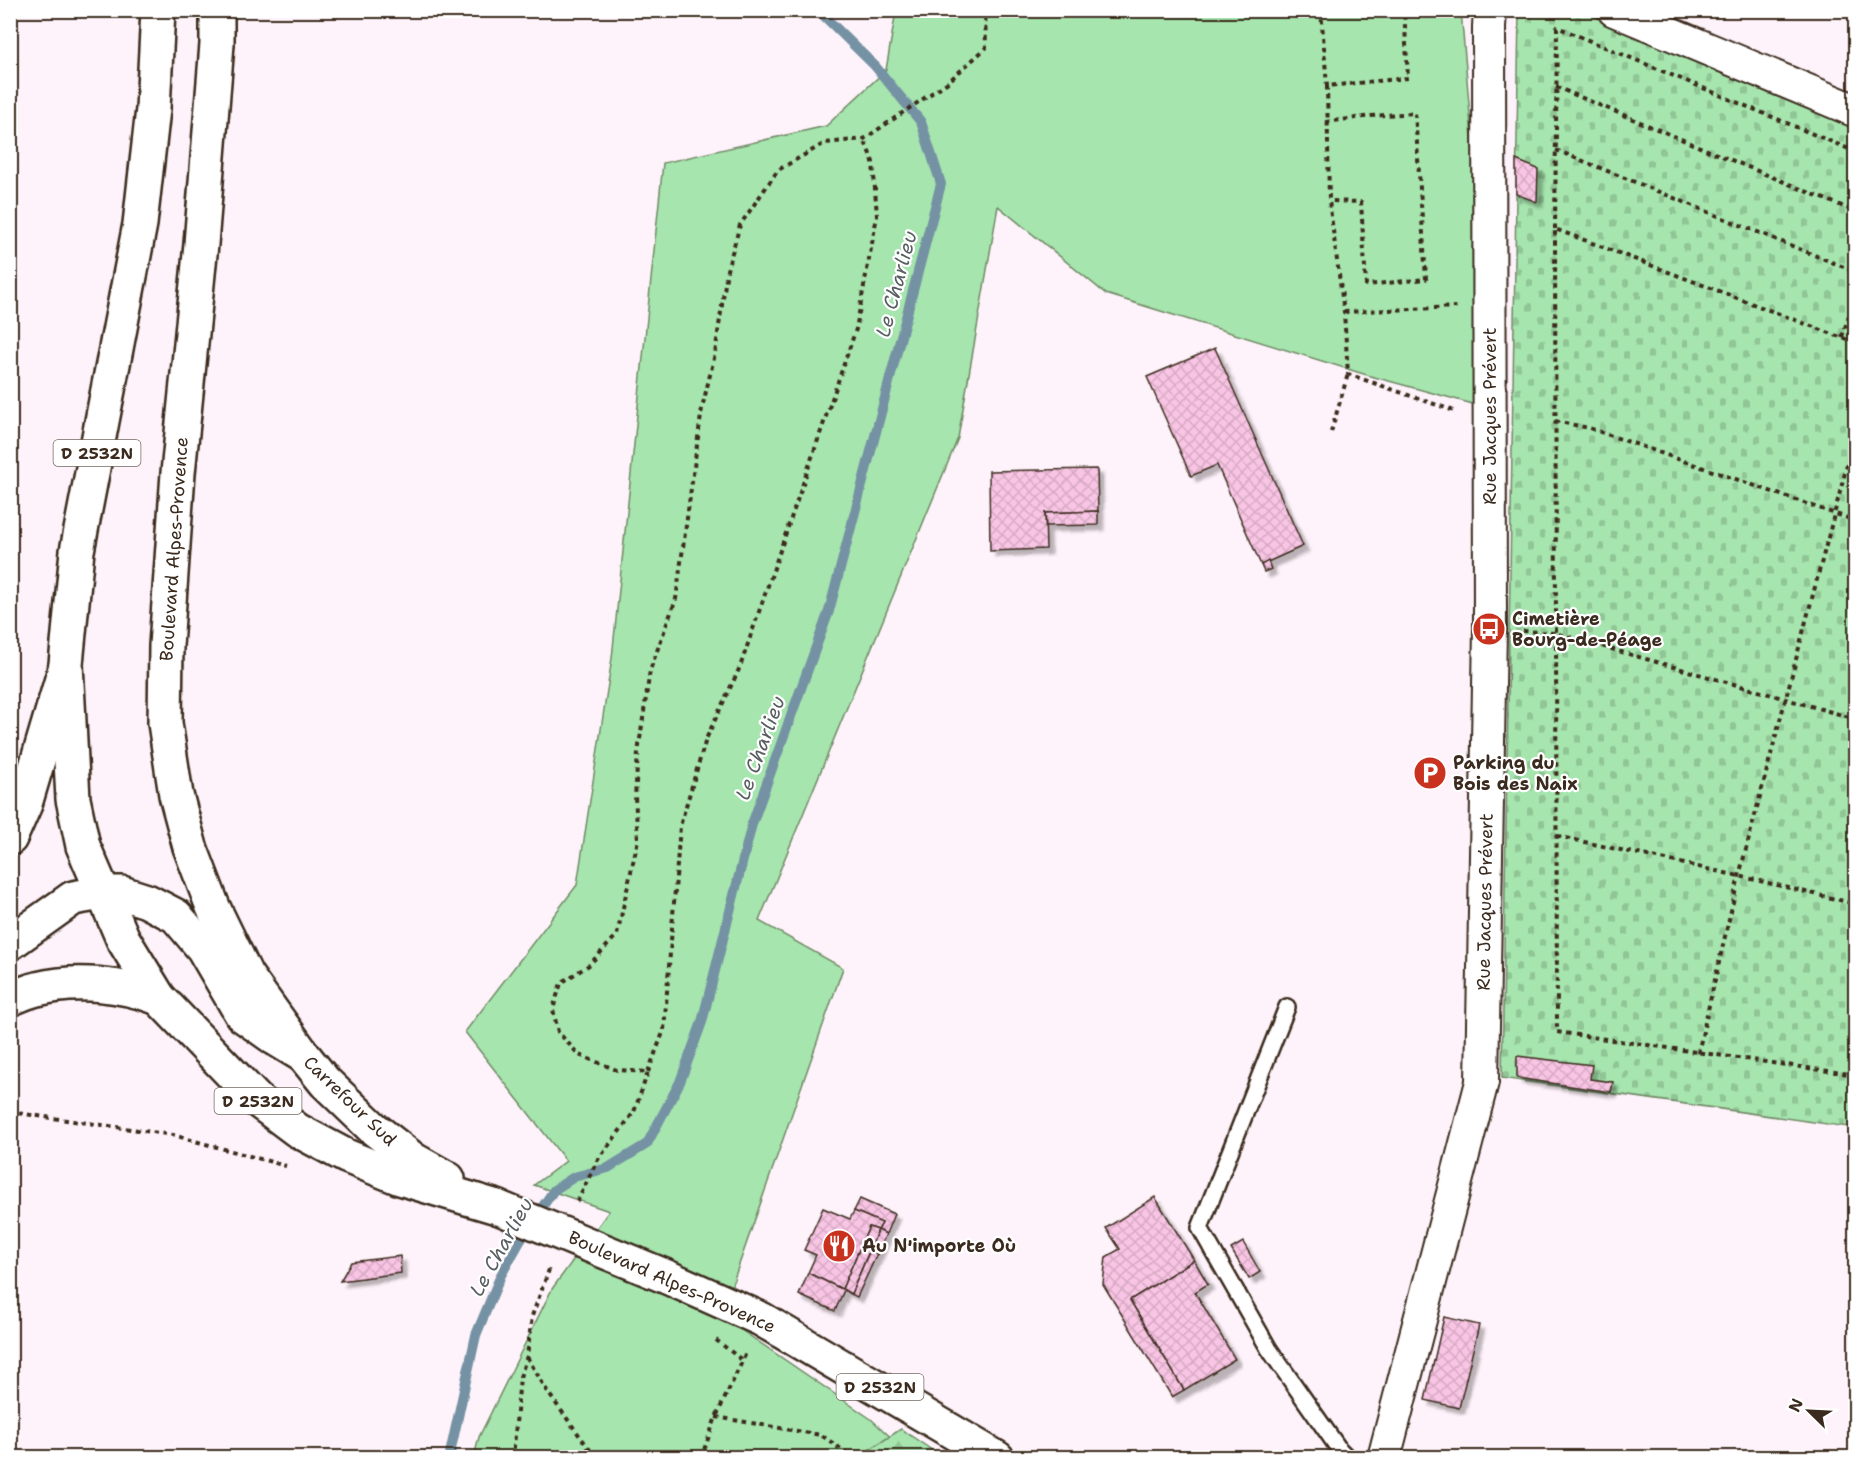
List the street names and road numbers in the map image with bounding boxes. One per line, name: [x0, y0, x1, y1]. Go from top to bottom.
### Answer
street label: Rue Jacques Prévert: [1478, 327, 1502, 505]
street label: Boulevard Alpes-Provence: [154, 436, 194, 662]
road number: D 2532N: [54, 440, 140, 466]
street label: Rue Jacques Prévert: [1471, 813, 1499, 991]
street label: Carrefour Sud: [298, 1051, 402, 1151]
road number: D 2532N: [214, 1088, 302, 1114]
street label: Boulevard Alpes-Provence: [565, 1225, 779, 1339]
road number: D 2532N: [836, 1374, 924, 1400]

